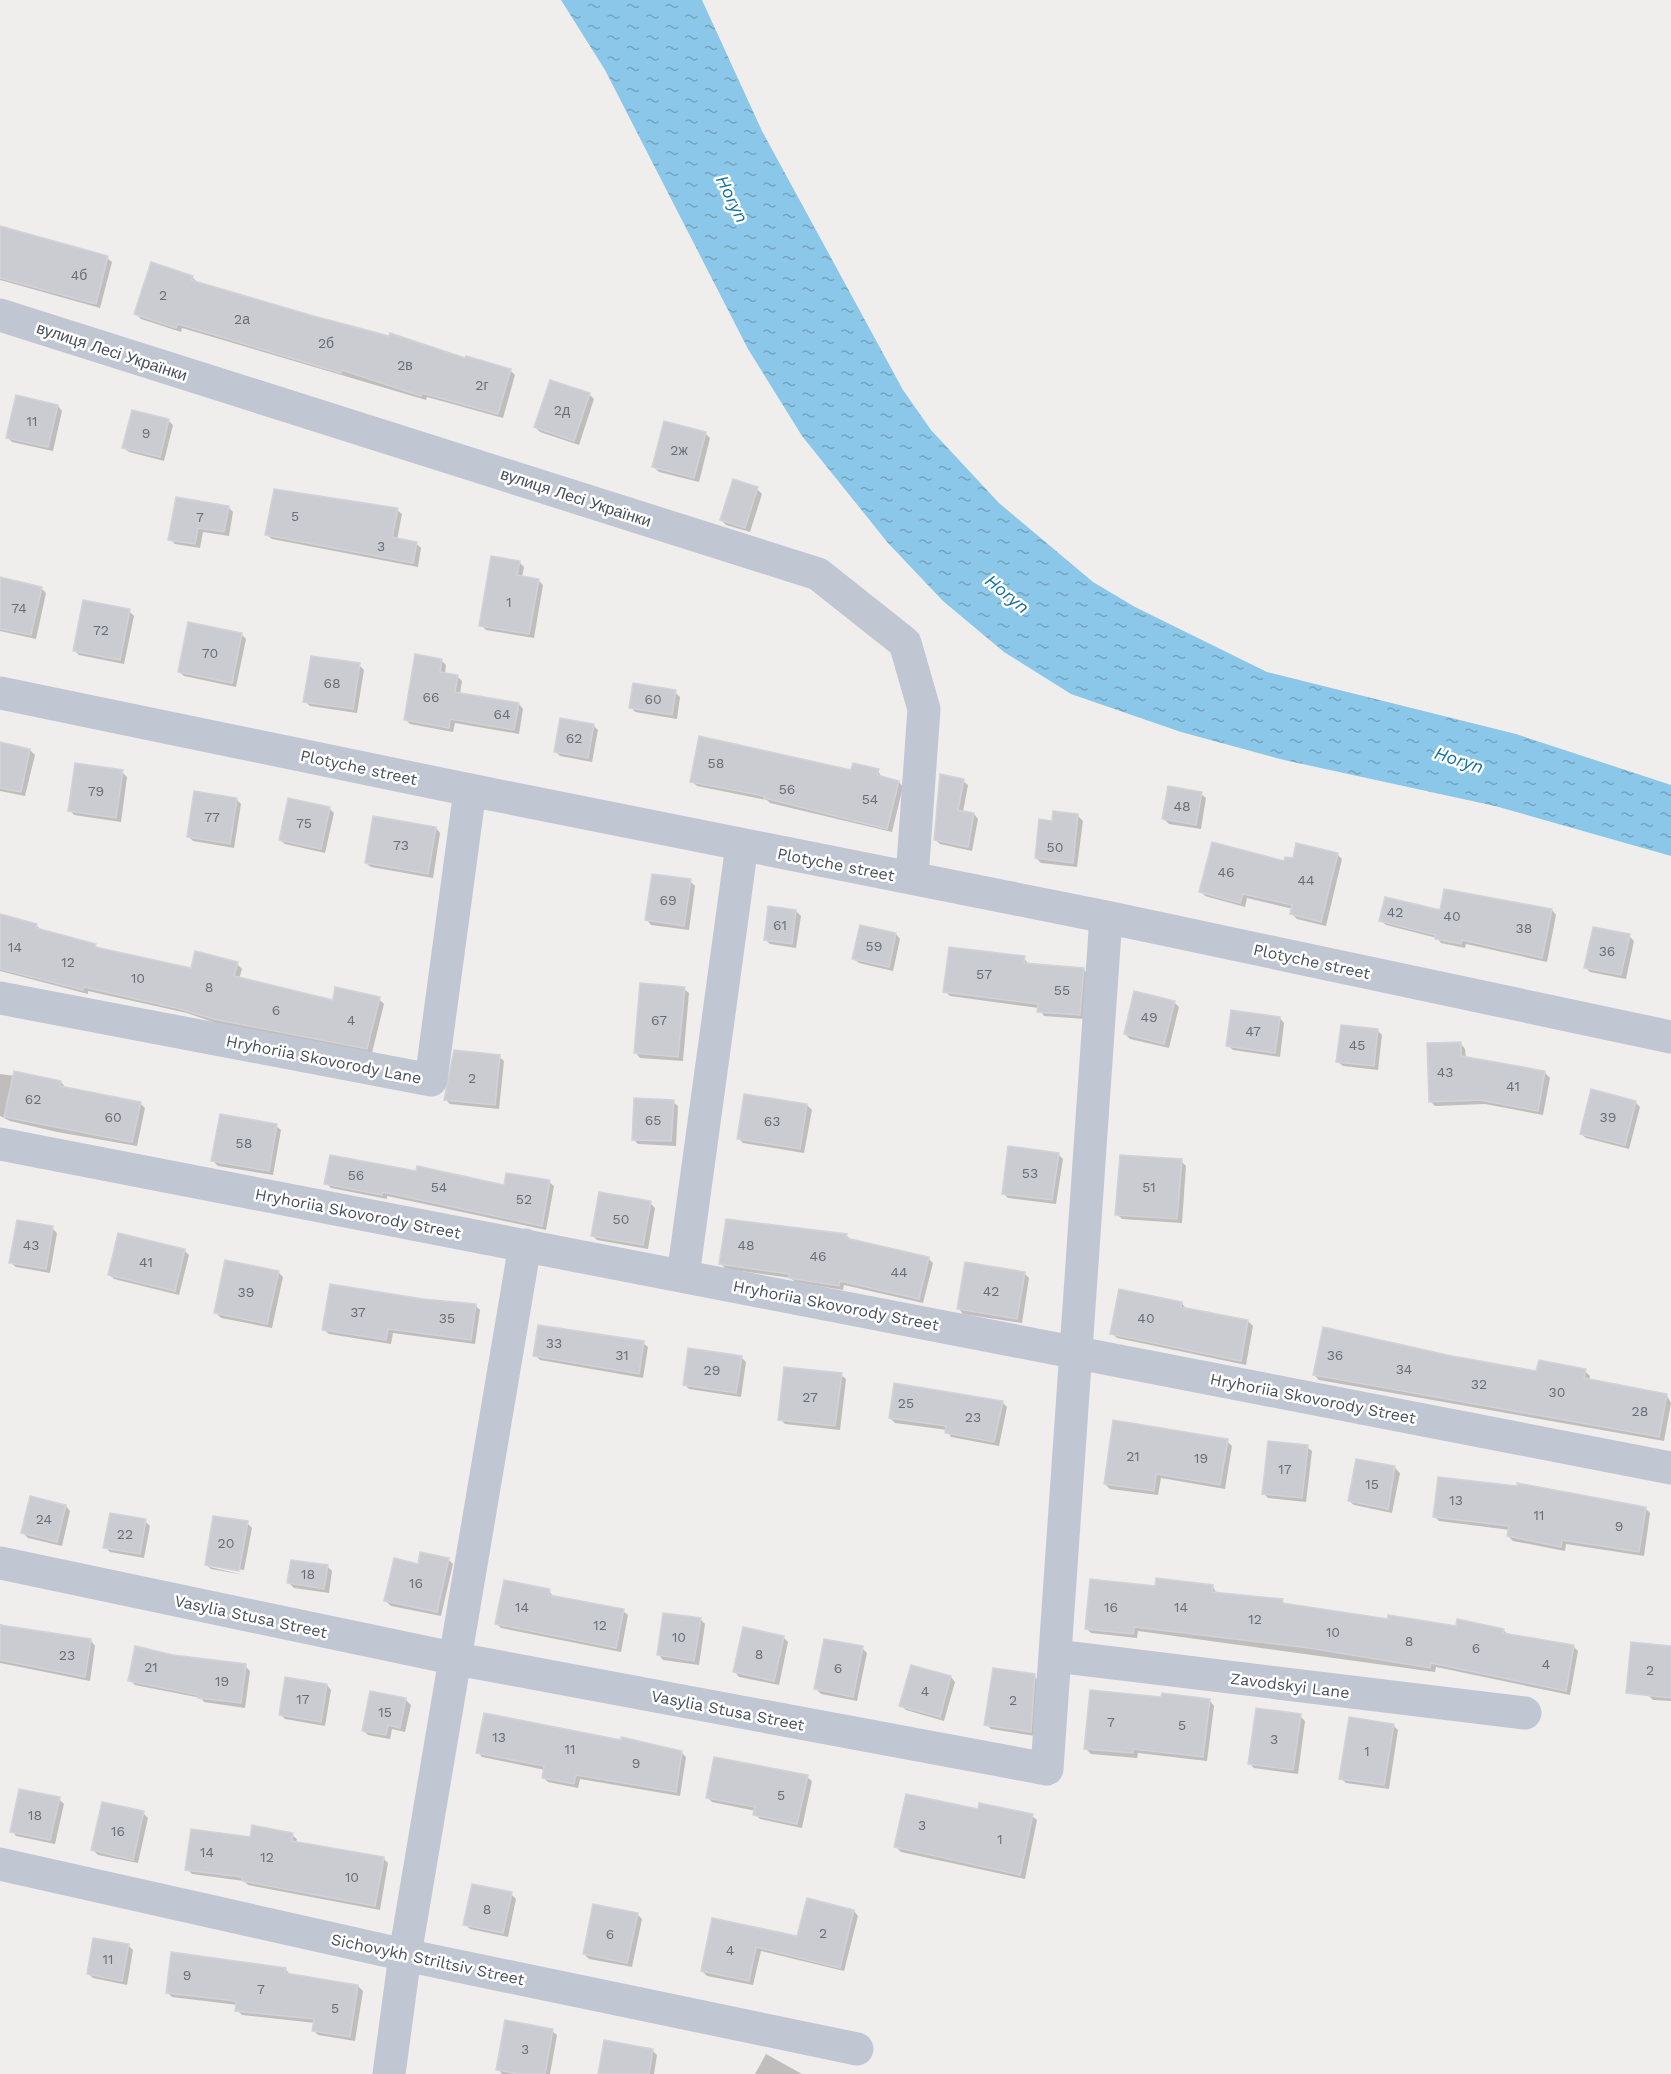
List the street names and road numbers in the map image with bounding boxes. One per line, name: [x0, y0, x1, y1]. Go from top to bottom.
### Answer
street label: вулиця Лесі Українки: [34, 318, 190, 385]
street label: вулиця Лесі Українки: [498, 464, 654, 531]
street label: Plotyche street: [299, 746, 419, 789]
street label: Plotyche street: [776, 844, 896, 885]
street label: Plotyche street: [1252, 940, 1372, 983]
street label: Hryhoriia Skovorody Lane: [225, 1031, 423, 1088]
street label: Hryhoriia Skovorody Street: [253, 1184, 463, 1243]
street label: Hryhoriia Skovorody Street: [731, 1276, 941, 1335]
street label: Hryhoriia Skovorody Street: [1208, 1369, 1418, 1428]
street label: Vasylia Stusa Street: [173, 1591, 329, 1642]
street label: Zavodskyi Lane: [1229, 1669, 1351, 1702]
street label: Vasylia Stusa Street: [650, 1686, 806, 1735]
street label: Sichovykh Striltsiv Street: [329, 1930, 527, 1989]

